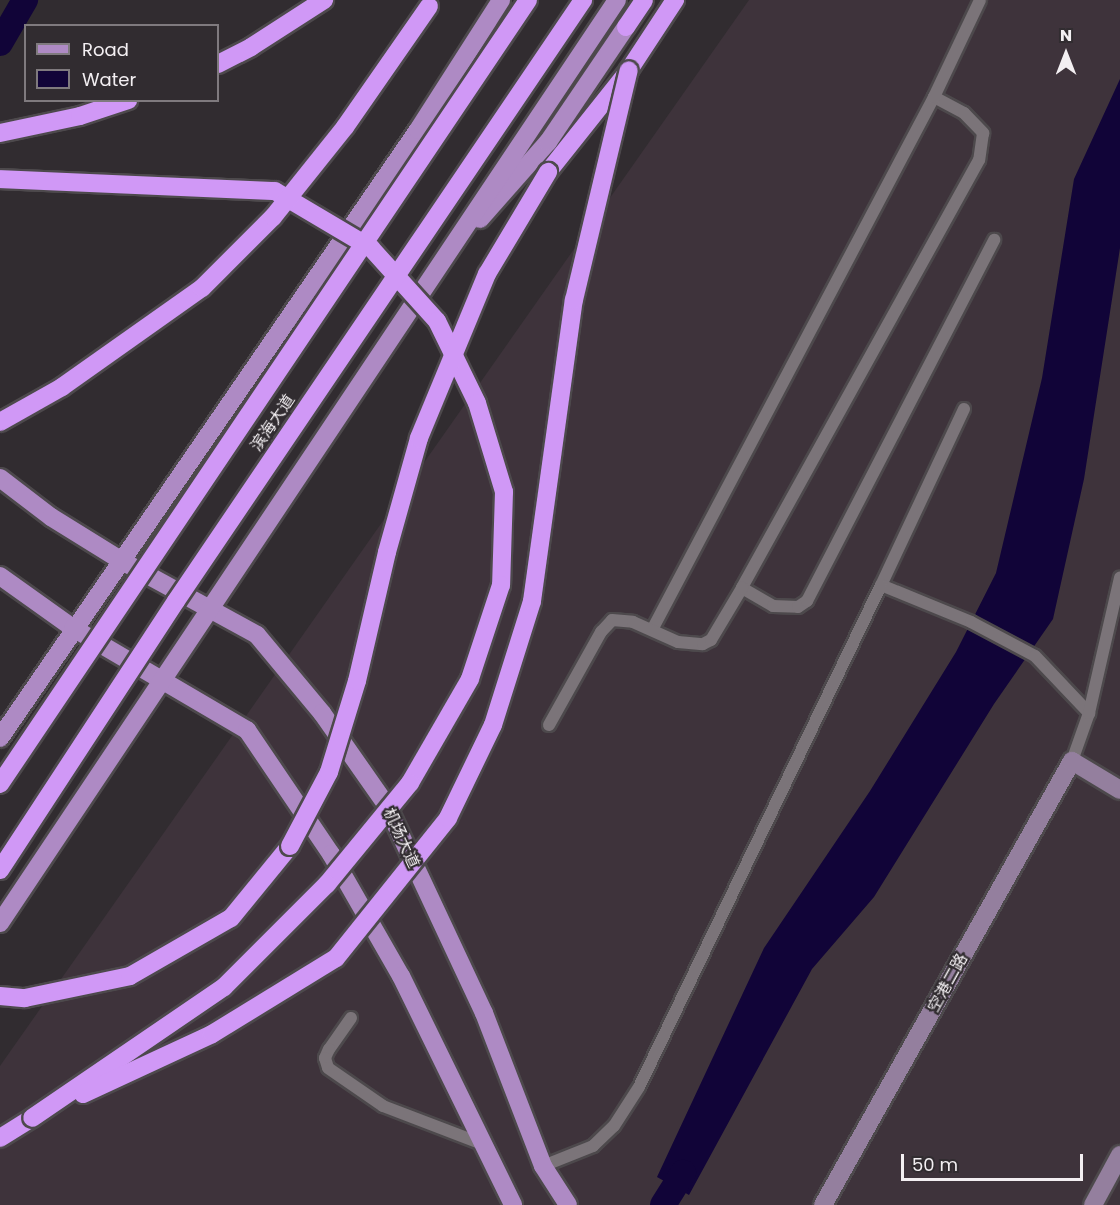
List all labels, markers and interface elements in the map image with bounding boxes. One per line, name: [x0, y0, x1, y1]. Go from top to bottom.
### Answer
legend: [24, 24, 219, 102]
north arrow: [1036, 24, 1096, 84]
text: N: [1060, 24, 1072, 47]
text: Road: [82, 37, 129, 62]
text: Water: [82, 67, 136, 92]
street label: 滨海大道: [247, 391, 299, 455]
street label: 机场大道: [379, 805, 423, 871]
street label: 空港二路: [924, 950, 972, 1016]
scale bar: [904, 1142, 1086, 1180]
text: 50 m: [912, 1152, 958, 1177]

